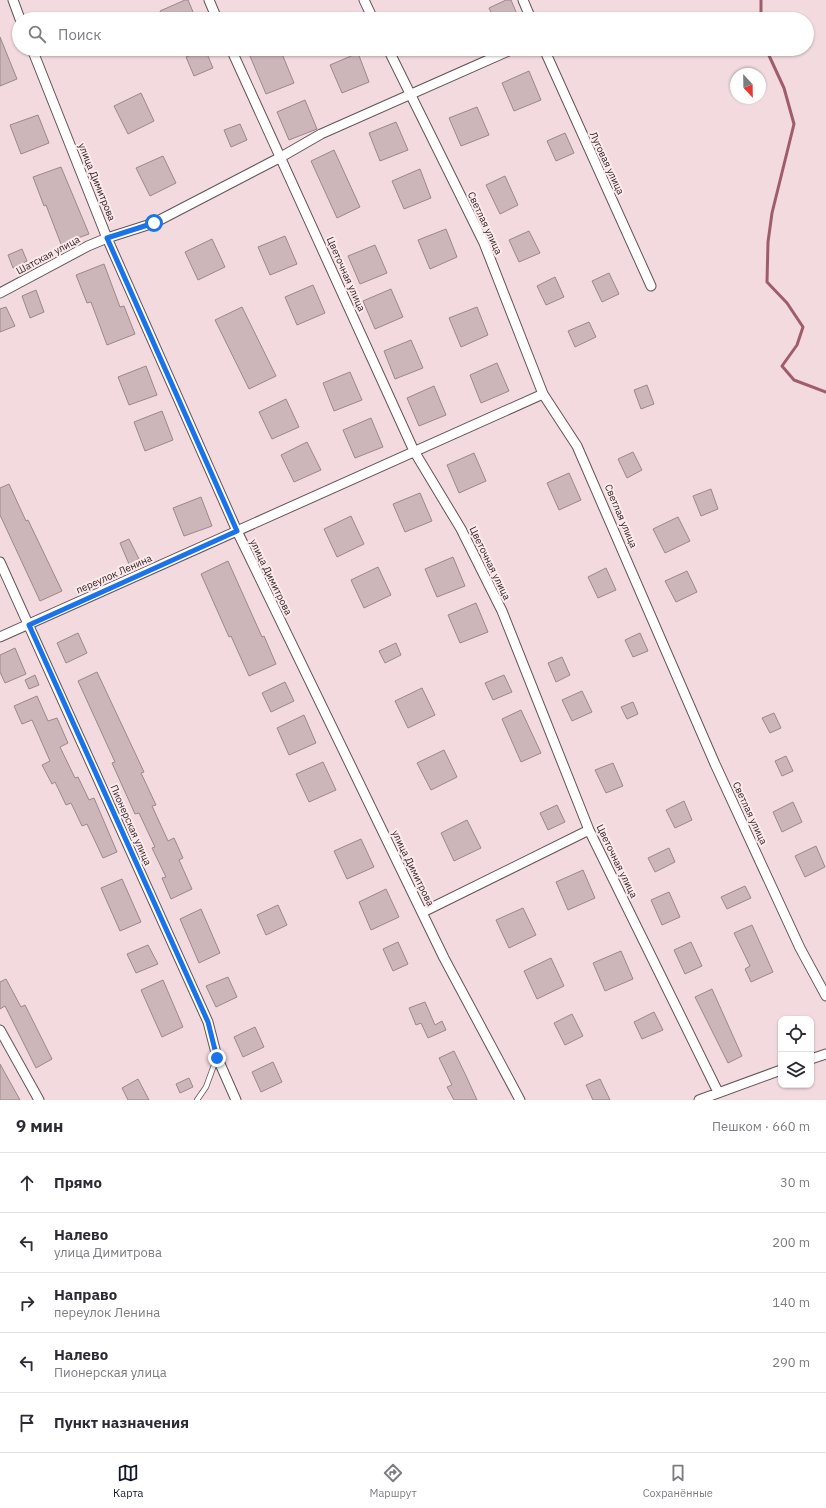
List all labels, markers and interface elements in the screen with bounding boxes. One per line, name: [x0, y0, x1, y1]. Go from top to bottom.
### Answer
search box: [12, 12, 814, 56]
icon: search: [26, 23, 48, 45]
text: Поиск: [58, 25, 101, 44]
north arrow: [730, 68, 766, 104]
street label: Луговая улица: [587, 129, 628, 197]
street label: улица Димитрова: [75, 141, 119, 224]
street label: Светлая улица: [465, 189, 506, 257]
route start: [145, 214, 163, 232]
street label: Шатская улица: [14, 232, 83, 277]
street label: Цветочная улица: [324, 235, 369, 314]
street label: Светлая улица: [602, 482, 641, 550]
street label: Цветочная улица: [467, 524, 514, 603]
street label: улица Димитрова: [247, 537, 295, 618]
street label: переулок Ленина: [74, 551, 155, 597]
street label: Светлая улица: [730, 779, 771, 847]
street label: Пионерская улица: [107, 783, 155, 868]
street label: Цветочная улица: [594, 822, 641, 901]
street label: улица Димитрова: [389, 828, 437, 909]
map controls: [778, 1016, 814, 1088]
button: locate: [778, 1016, 814, 1052]
route end: [208, 1049, 226, 1067]
button: layers: [778, 1052, 814, 1088]
text: 9 мин: [16, 1115, 63, 1137]
text: Пешком · 660 m: [712, 1118, 810, 1135]
icon: ahead: [16, 1172, 38, 1194]
text: Прямо: [54, 1173, 102, 1192]
text: 30 m: [780, 1174, 810, 1191]
text: Налево: [54, 1225, 108, 1244]
icon: left: [16, 1232, 38, 1254]
text: 200 m: [772, 1234, 810, 1251]
text: улица Димитрова: [54, 1244, 162, 1261]
text: Направо: [54, 1285, 117, 1304]
icon: right: [16, 1292, 38, 1314]
text: 140 m: [772, 1294, 810, 1311]
text: переулок Ленина: [54, 1304, 160, 1321]
text: Налево: [54, 1345, 108, 1364]
icon: left: [16, 1352, 38, 1374]
text: 290 m: [772, 1354, 810, 1371]
text: Пионерская улица: [54, 1364, 167, 1381]
icon: arrive: [16, 1412, 38, 1434]
text: Пункт назначения: [54, 1413, 189, 1432]
tab: Карта: [113, 1462, 143, 1500]
tab: Маршрут: [370, 1462, 417, 1500]
tab: Сохранённые: [643, 1462, 713, 1500]

